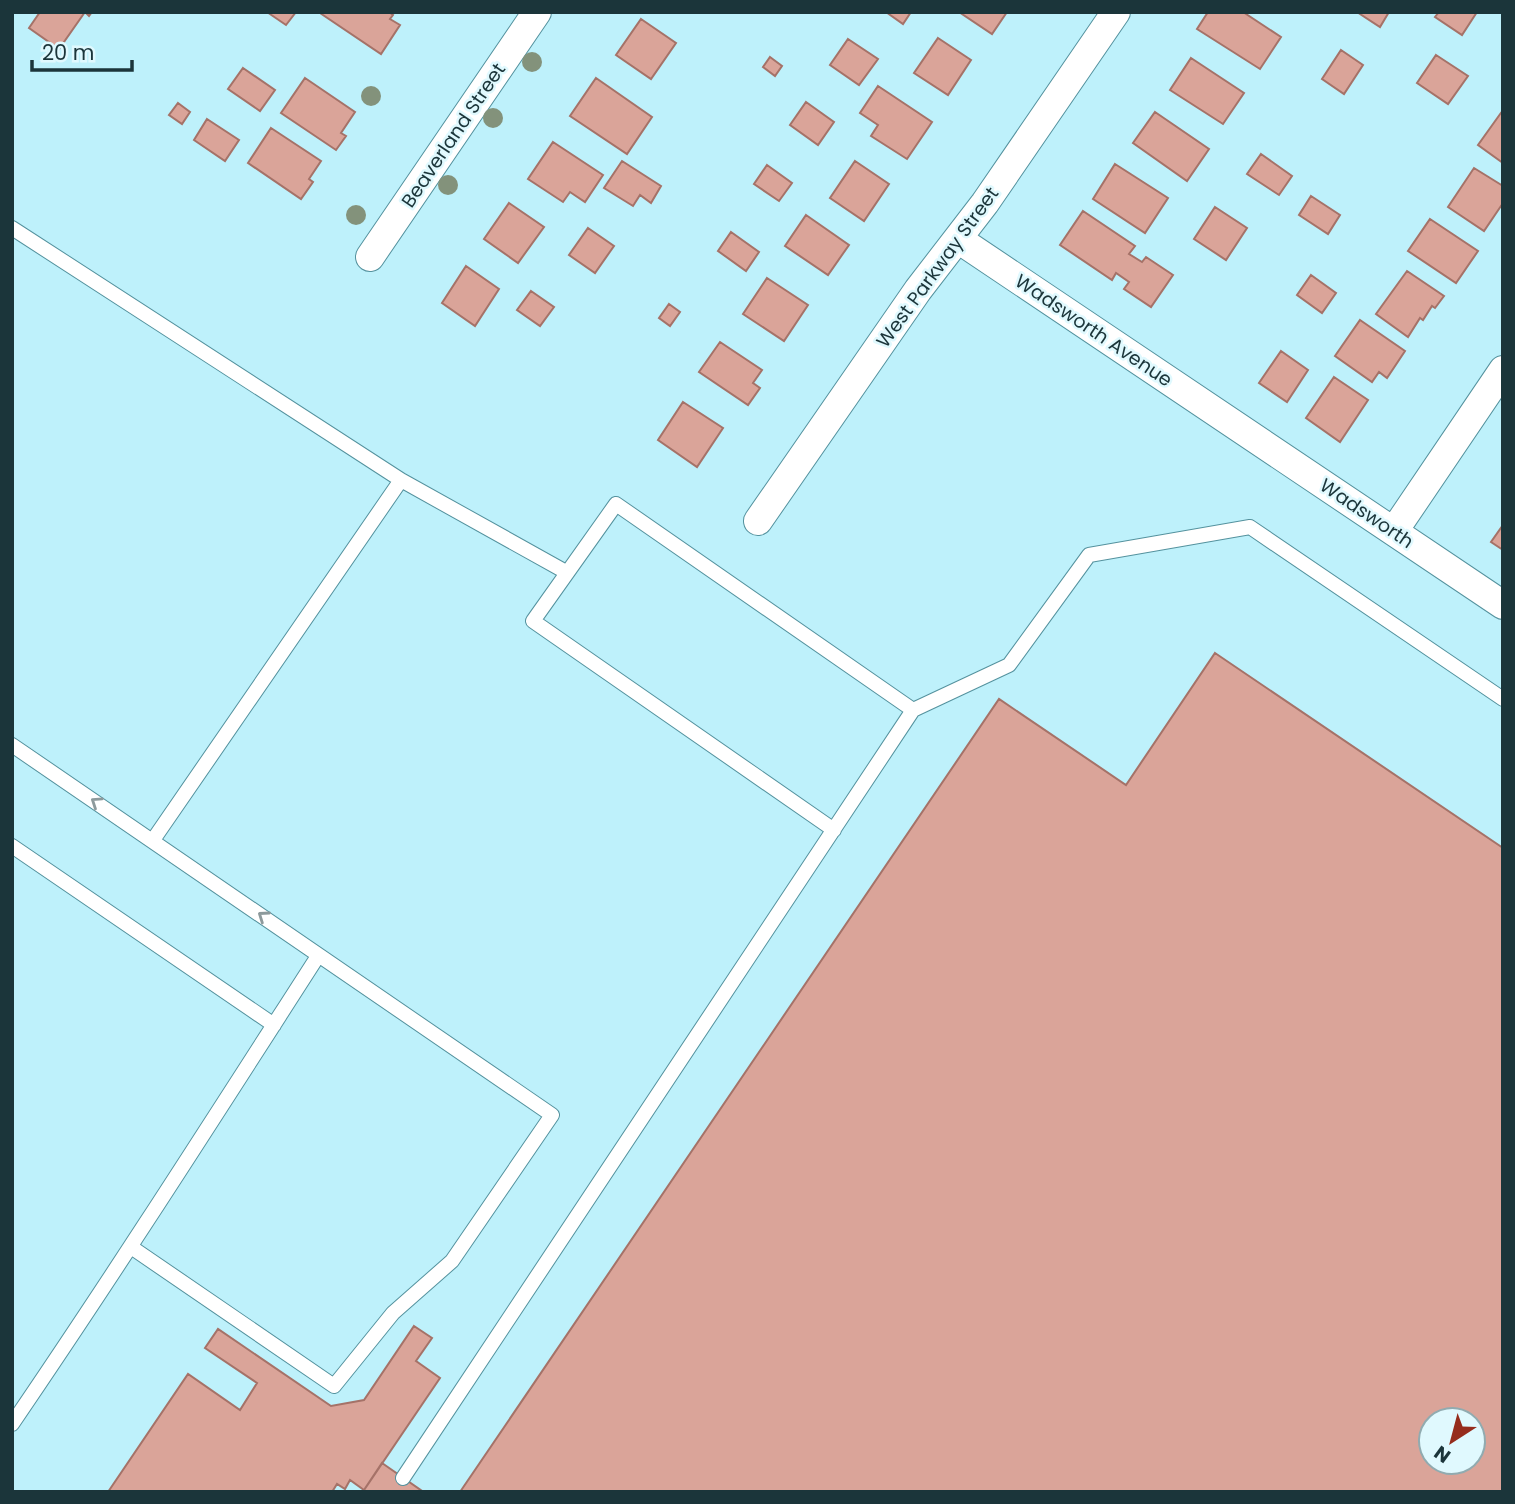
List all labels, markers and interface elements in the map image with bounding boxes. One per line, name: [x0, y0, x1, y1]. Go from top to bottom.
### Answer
scale bar: [32, 28, 131, 72]
text: 20 m: [42, 38, 95, 67]
street label: Beaverland Street: [395, 58, 512, 213]
street label: West Parkway Street: [870, 181, 1005, 353]
street label: Wadsworth Avenue: [1010, 268, 1178, 393]
street label: Wadsworth: [1314, 472, 1419, 555]
one-way arrow: [91, 797, 104, 810]
one-way arrow: [258, 912, 271, 925]
north arrow: [1417, 1406, 1487, 1476]
text: N: [1429, 1439, 1456, 1469]

